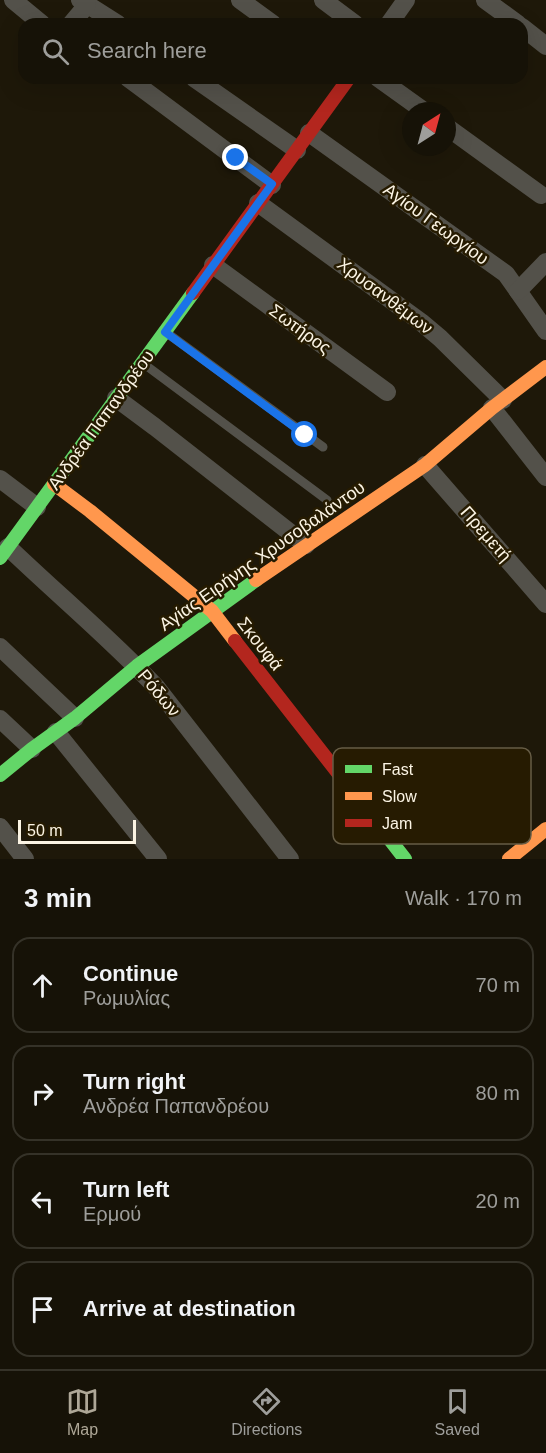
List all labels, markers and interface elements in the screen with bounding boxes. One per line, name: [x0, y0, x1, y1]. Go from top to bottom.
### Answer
search box: [18, 18, 528, 84]
icon: search: [39, 35, 72, 68]
text: Search here: [87, 38, 207, 63]
north arrow: [402, 102, 456, 156]
route end: [222, 144, 248, 170]
street label: Αγίου Γεωργίου: [380, 179, 492, 269]
street label: Χρυσανθέμων: [333, 254, 437, 338]
street label: Σωτήρος: [265, 300, 335, 358]
street label: Ανδρέα Παπανδρέου: [44, 346, 158, 494]
route start: [291, 421, 317, 447]
street label: Αγίας Ειρήνης Χρυσοβαλάντου: [155, 477, 369, 635]
street label: Πρεμετή: [457, 502, 515, 566]
street label: Σκουφά: [233, 613, 287, 675]
street label: Ρόδων: [134, 665, 184, 721]
legend: [333, 748, 531, 844]
text: Fast: [382, 761, 414, 778]
text: Slow: [382, 788, 417, 805]
text: Jam: [382, 815, 412, 832]
scale bar: [18, 817, 136, 844]
text: 50 m: [27, 822, 63, 839]
text: 3 min: [24, 883, 92, 913]
text: Walk · 170 m: [405, 887, 522, 909]
text: Continue: [83, 961, 178, 986]
icon: ahead: [26, 969, 59, 1002]
text: 70 m: [476, 974, 520, 996]
text: Ρωμυλίας: [83, 987, 170, 1009]
text: Turn right: [83, 1069, 185, 1094]
icon: right: [26, 1077, 59, 1110]
text: 80 m: [476, 1082, 520, 1104]
text: Ανδρέα Παπανδρέου: [83, 1095, 269, 1117]
text: Turn left: [83, 1177, 169, 1202]
icon: left: [26, 1185, 59, 1218]
text: 20 m: [476, 1190, 520, 1212]
text: Ερμού: [83, 1203, 141, 1225]
icon: arrive: [26, 1293, 59, 1326]
text: Arrive at destination: [83, 1296, 296, 1321]
tab: Map: [66, 1385, 99, 1439]
tab: Directions: [231, 1385, 302, 1439]
tab: Saved: [435, 1385, 480, 1439]

